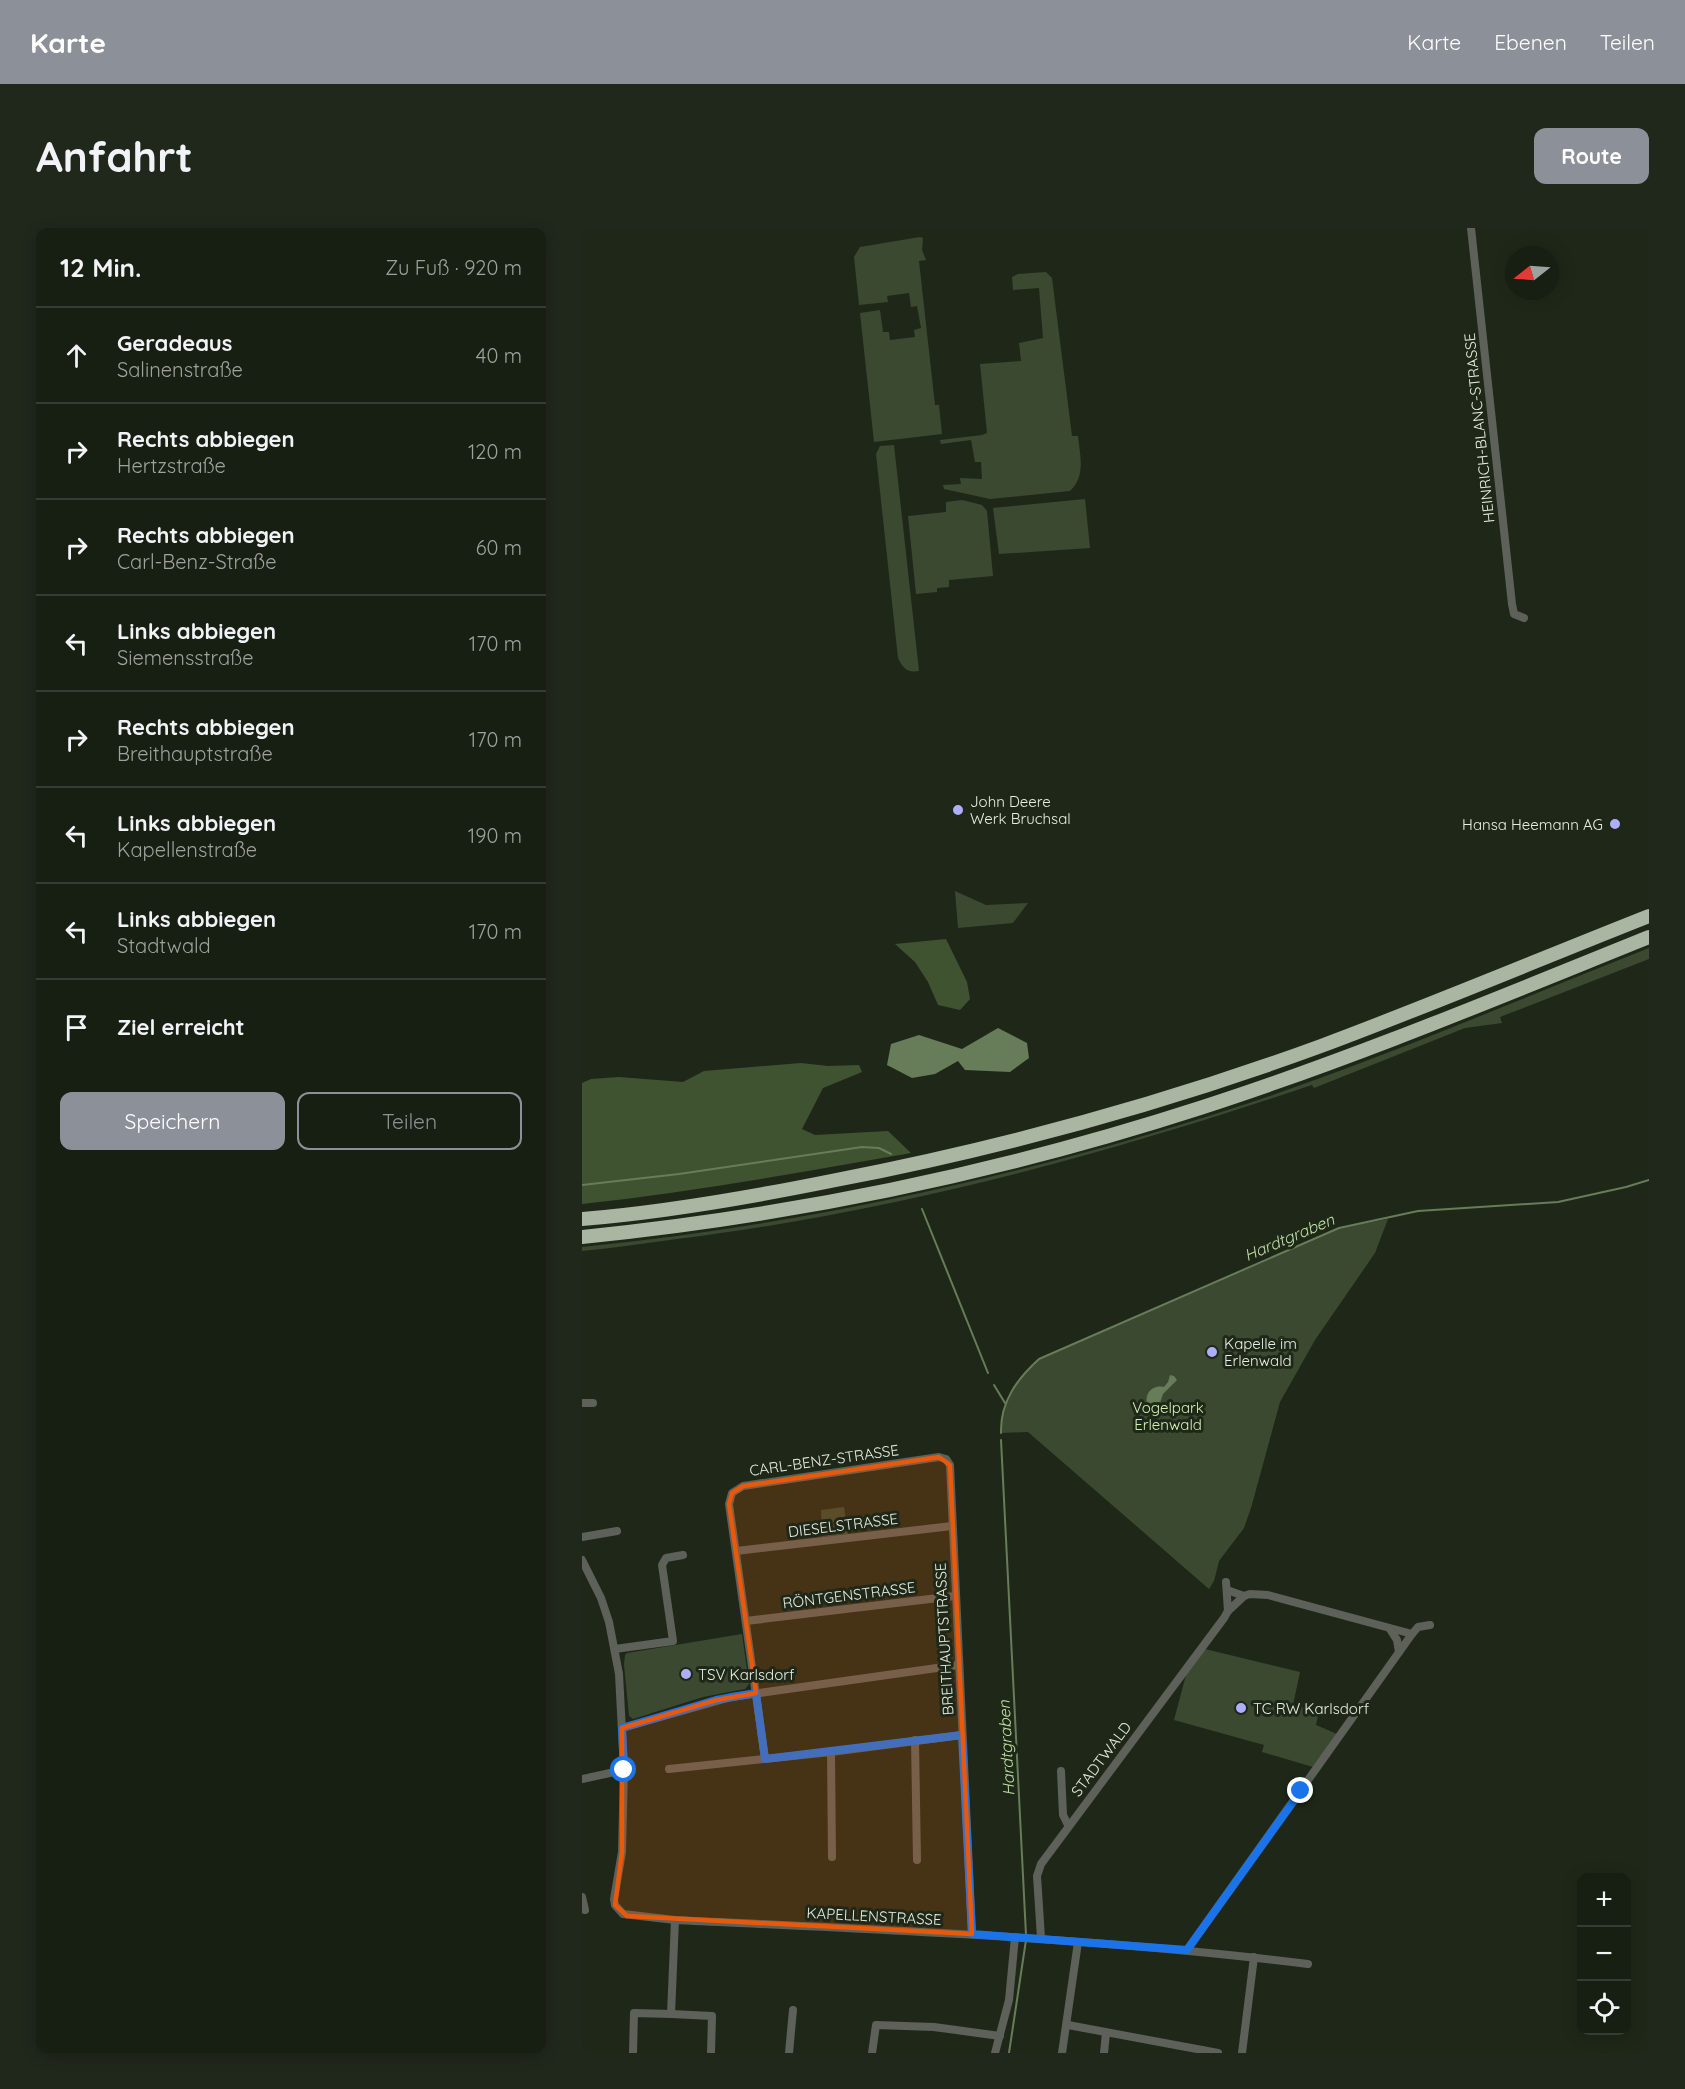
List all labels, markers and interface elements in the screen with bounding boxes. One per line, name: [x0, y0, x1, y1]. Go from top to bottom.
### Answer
text: Karte: [30, 25, 106, 60]
text: Karte: [1407, 29, 1461, 55]
text: Ebenen: [1494, 29, 1567, 55]
text: Teilen: [1600, 29, 1655, 55]
button: Route: [1534, 128, 1649, 184]
text: Anfahrt: [36, 130, 193, 183]
north arrow: [1505, 246, 1559, 300]
text: 12 Min.: [60, 251, 142, 284]
text: Zu Fuß · 920 m: [385, 255, 522, 280]
text: Geradeaus: [117, 329, 232, 357]
street label: HEINRICH-BLANC-STRASSE: [1460, 332, 1498, 524]
icon: ahead: [60, 339, 93, 372]
text: 40 m: [476, 343, 522, 368]
text: Salinenstraße: [117, 357, 243, 382]
text: Rechts abbiegen: [117, 425, 295, 453]
icon: right: [60, 435, 93, 468]
text: 120 m: [468, 439, 522, 464]
text: Hertzstraße: [117, 453, 226, 478]
text: Rechts abbiegen: [117, 521, 295, 549]
icon: right: [60, 531, 93, 564]
text: 60 m: [476, 535, 522, 560]
text: Carl-Benz-Straße: [117, 549, 277, 574]
text: Links abbiegen: [117, 617, 276, 645]
icon: left: [60, 627, 93, 660]
text: 170 m: [469, 631, 522, 656]
text: Siemensstraße: [117, 645, 253, 670]
text: Rechts abbiegen: [117, 713, 295, 741]
icon: right: [60, 723, 93, 756]
text: 170 m: [469, 727, 522, 752]
text: Breithauptstraße: [117, 741, 273, 766]
place label: John Deere Werk Bruchsal: [970, 792, 1071, 828]
marker: John Deere Werk Bruchsal: [951, 803, 965, 817]
text: Links abbiegen: [117, 809, 276, 837]
place label: Hansa Heemann AG: [1462, 815, 1603, 834]
marker: Hansa Heemann AG: [1608, 817, 1622, 831]
icon: left: [60, 819, 93, 852]
text: 190 m: [468, 823, 522, 848]
text: Kapellenstraße: [117, 837, 257, 862]
text: Links abbiegen: [117, 905, 276, 933]
icon: left: [60, 915, 93, 948]
text: 170 m: [469, 919, 522, 944]
text: Stadtwald: [117, 933, 211, 958]
icon: arrive: [60, 1011, 93, 1044]
text: Ziel erreicht: [117, 1013, 245, 1041]
button: Speichern: [60, 1092, 285, 1150]
button: Teilen: [297, 1092, 522, 1150]
water label: Hardtgraben: [1241, 1209, 1338, 1265]
place label: Kapelle im Erlenwald: [1224, 1334, 1297, 1370]
marker: Kapelle im Erlenwald: [1205, 1345, 1219, 1359]
park label: Vogelpark Erlenwald: [1132, 1398, 1204, 1434]
street label: CARL-BENZ-STRASSE: [748, 1440, 900, 1480]
street label: DIESELSTRASSE: [787, 1509, 899, 1541]
street label: BREITHAUPTSTRASSE: [931, 1562, 957, 1716]
street label: RÖNTGENSTRASSE: [781, 1577, 917, 1613]
place label: TSV Karlsdorf: [698, 1665, 795, 1684]
marker: TSV Karlsdorf: [679, 1667, 693, 1681]
water label: Hardtgraben: [993, 1699, 1018, 1796]
place label: TC RW Karlsdorf: [1253, 1699, 1370, 1718]
marker: TC RW Karlsdorf: [1234, 1701, 1248, 1715]
street label: STADTWALD: [1067, 1718, 1135, 1800]
route start: [610, 1756, 636, 1782]
route end: [1287, 1777, 1313, 1803]
map controls: [1577, 1873, 1631, 2035]
button: +: [1577, 1873, 1631, 1927]
street label: KAPELLENSTRASSE: [806, 1903, 942, 1929]
button: −: [1577, 1927, 1631, 1981]
button: locate: [1577, 1981, 1631, 2035]

